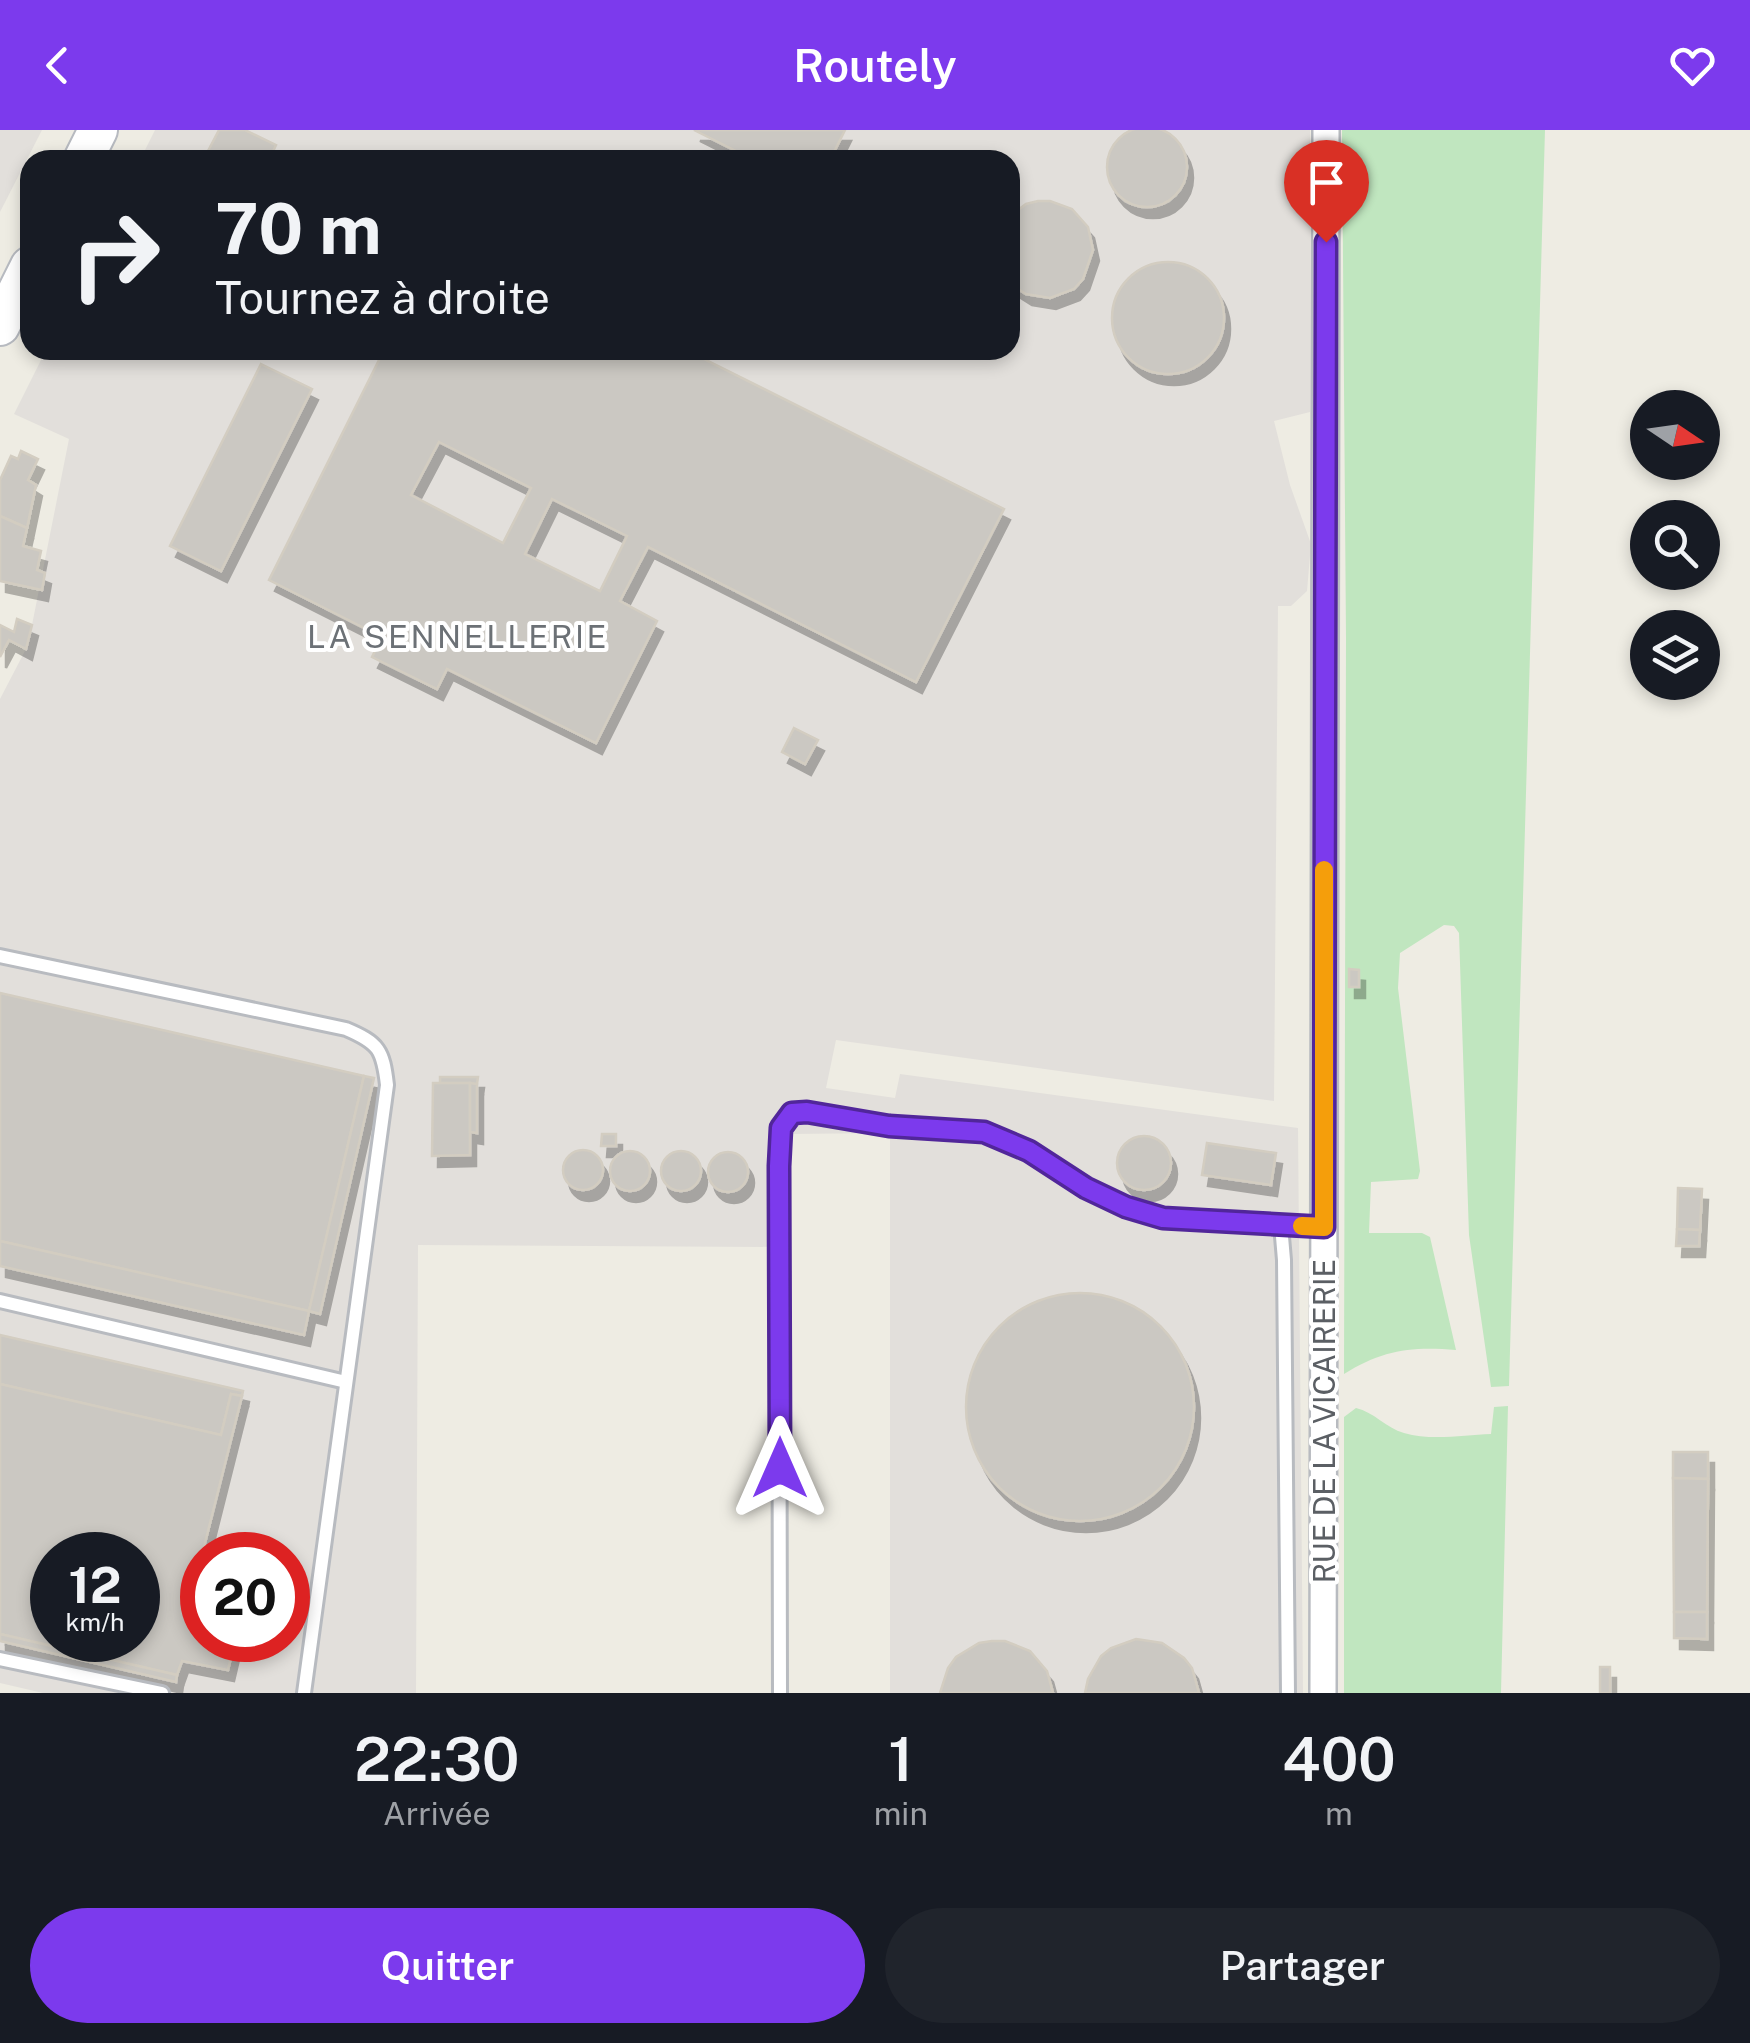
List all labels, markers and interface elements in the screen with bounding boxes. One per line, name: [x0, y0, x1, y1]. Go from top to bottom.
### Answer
icon: back: [30, 38, 85, 93]
icon: heart: [1665, 38, 1720, 93]
text: Routely: [793, 39, 957, 92]
pin: [1284, 140, 1369, 243]
icon: arrive: [1299, 155, 1354, 210]
text: 70 m: [215, 187, 382, 270]
icon: right: [50, 190, 180, 320]
text: Tournez à droite: [215, 271, 550, 324]
north arrow: [1630, 390, 1720, 480]
map controls: [1630, 390, 1720, 700]
button: search: [1630, 500, 1720, 590]
button: layers: [1630, 610, 1720, 700]
district label: LA SENNELLERIE: [307, 618, 609, 655]
street label: RUE DE LA VICAIRERIE: [1306, 1259, 1342, 1583]
position arrow: [728, 1416, 832, 1520]
speed limit sign: 20: [180, 1532, 310, 1662]
text: 12: [68, 1555, 122, 1614]
text: km/h: [66, 1607, 124, 1637]
text: 22:30: [354, 1724, 520, 1795]
text: 1: [888, 1724, 913, 1795]
text: 400: [1282, 1724, 1396, 1795]
text: Arrivée: [383, 1795, 491, 1832]
text: min: [874, 1795, 928, 1832]
text: m: [1325, 1795, 1353, 1832]
button: Quitter: [30, 1908, 865, 2023]
button: Partager: [885, 1908, 1720, 2023]

